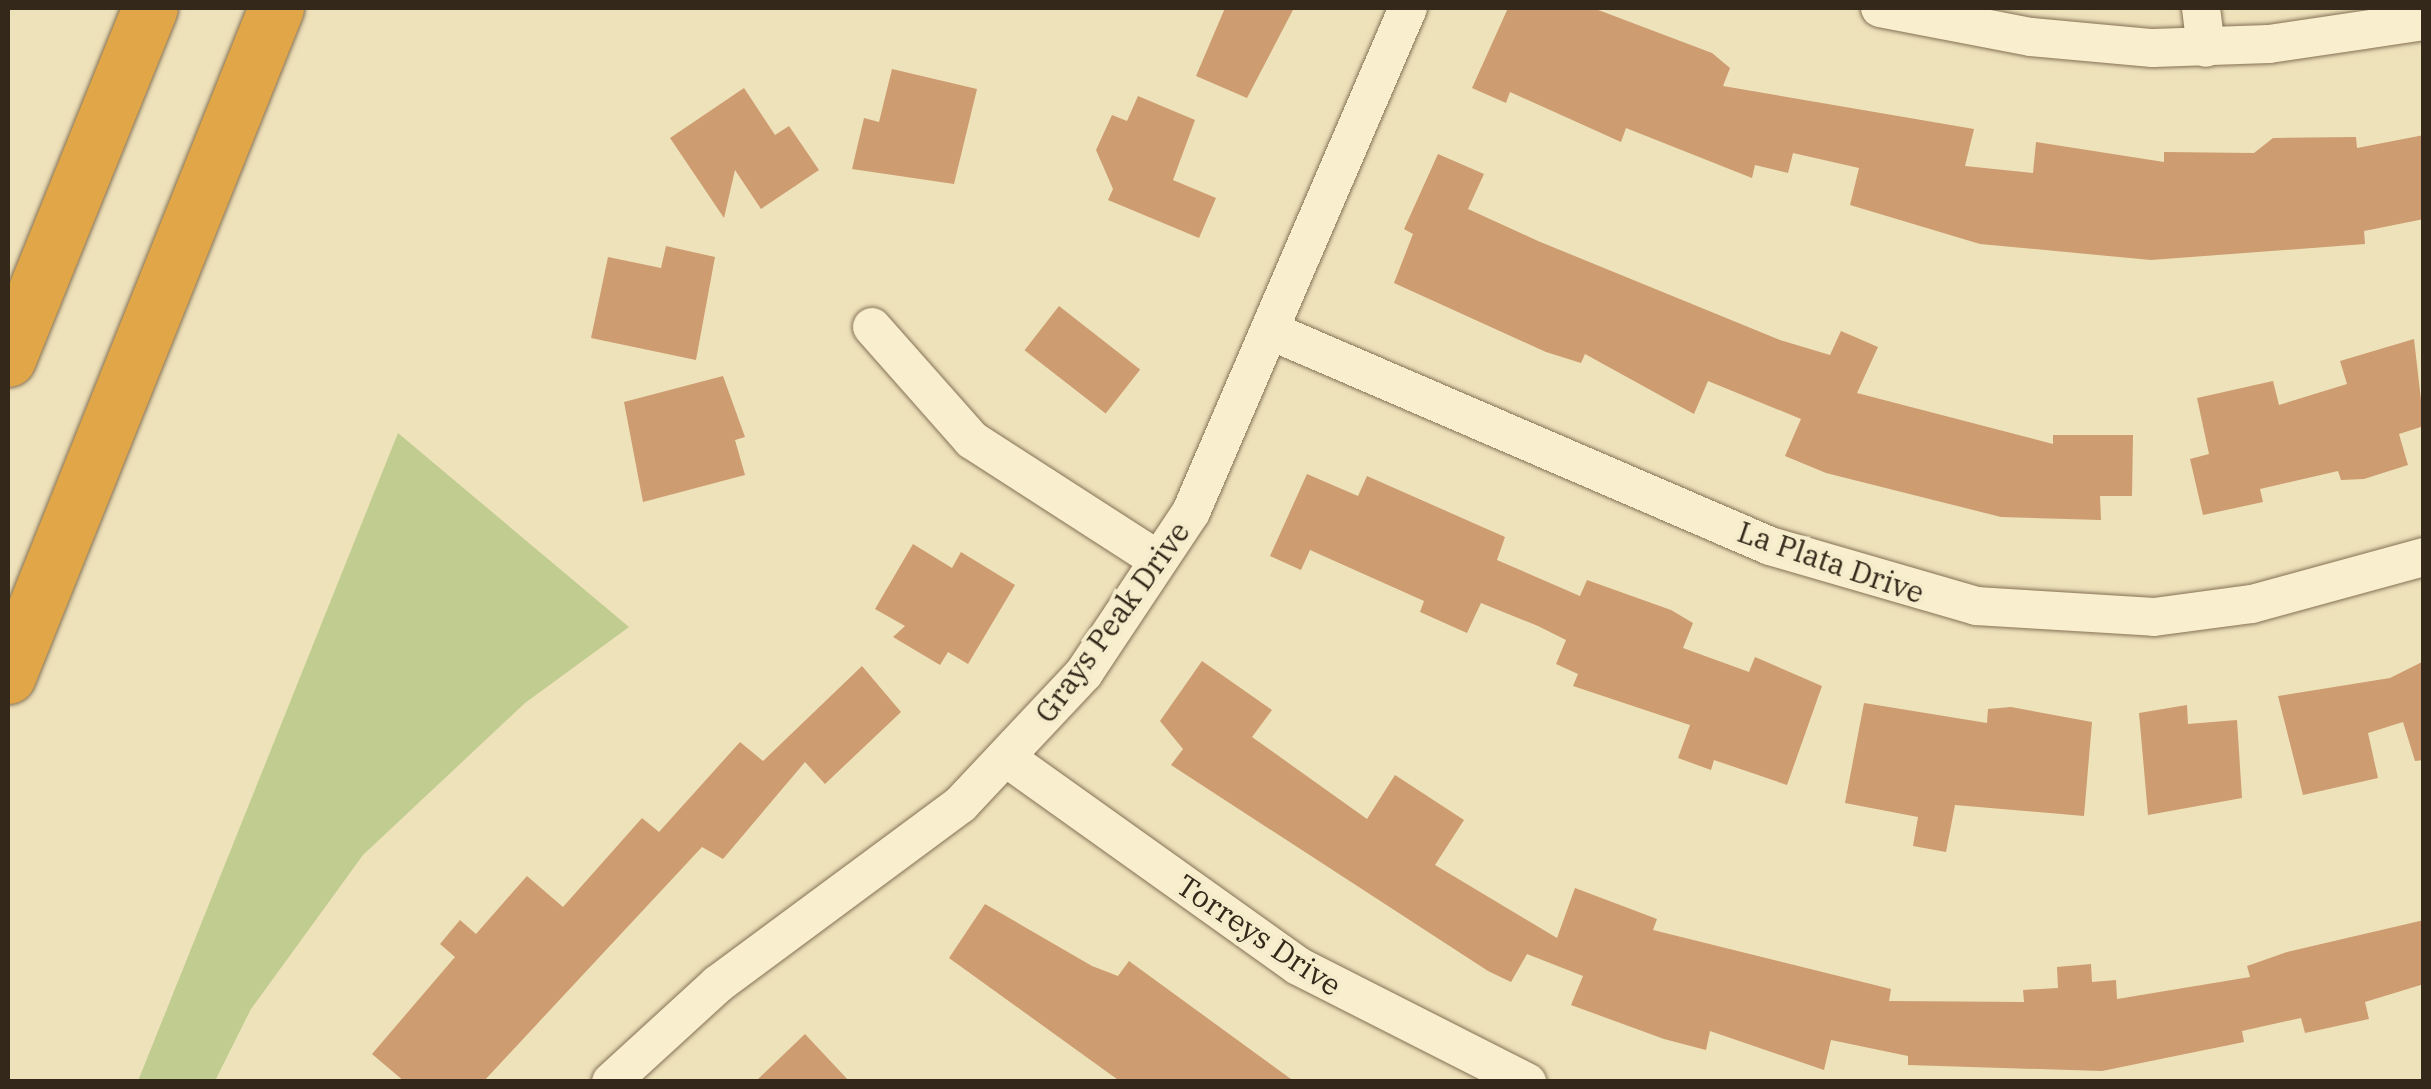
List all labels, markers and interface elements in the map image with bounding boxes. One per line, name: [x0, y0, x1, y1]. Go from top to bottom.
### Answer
street label: La Plata Drive: [1733, 513, 1929, 611]
street label: Grays Peak Drive: [1027, 515, 1197, 729]
street label: Torreys Drive: [1170, 867, 1348, 1003]

